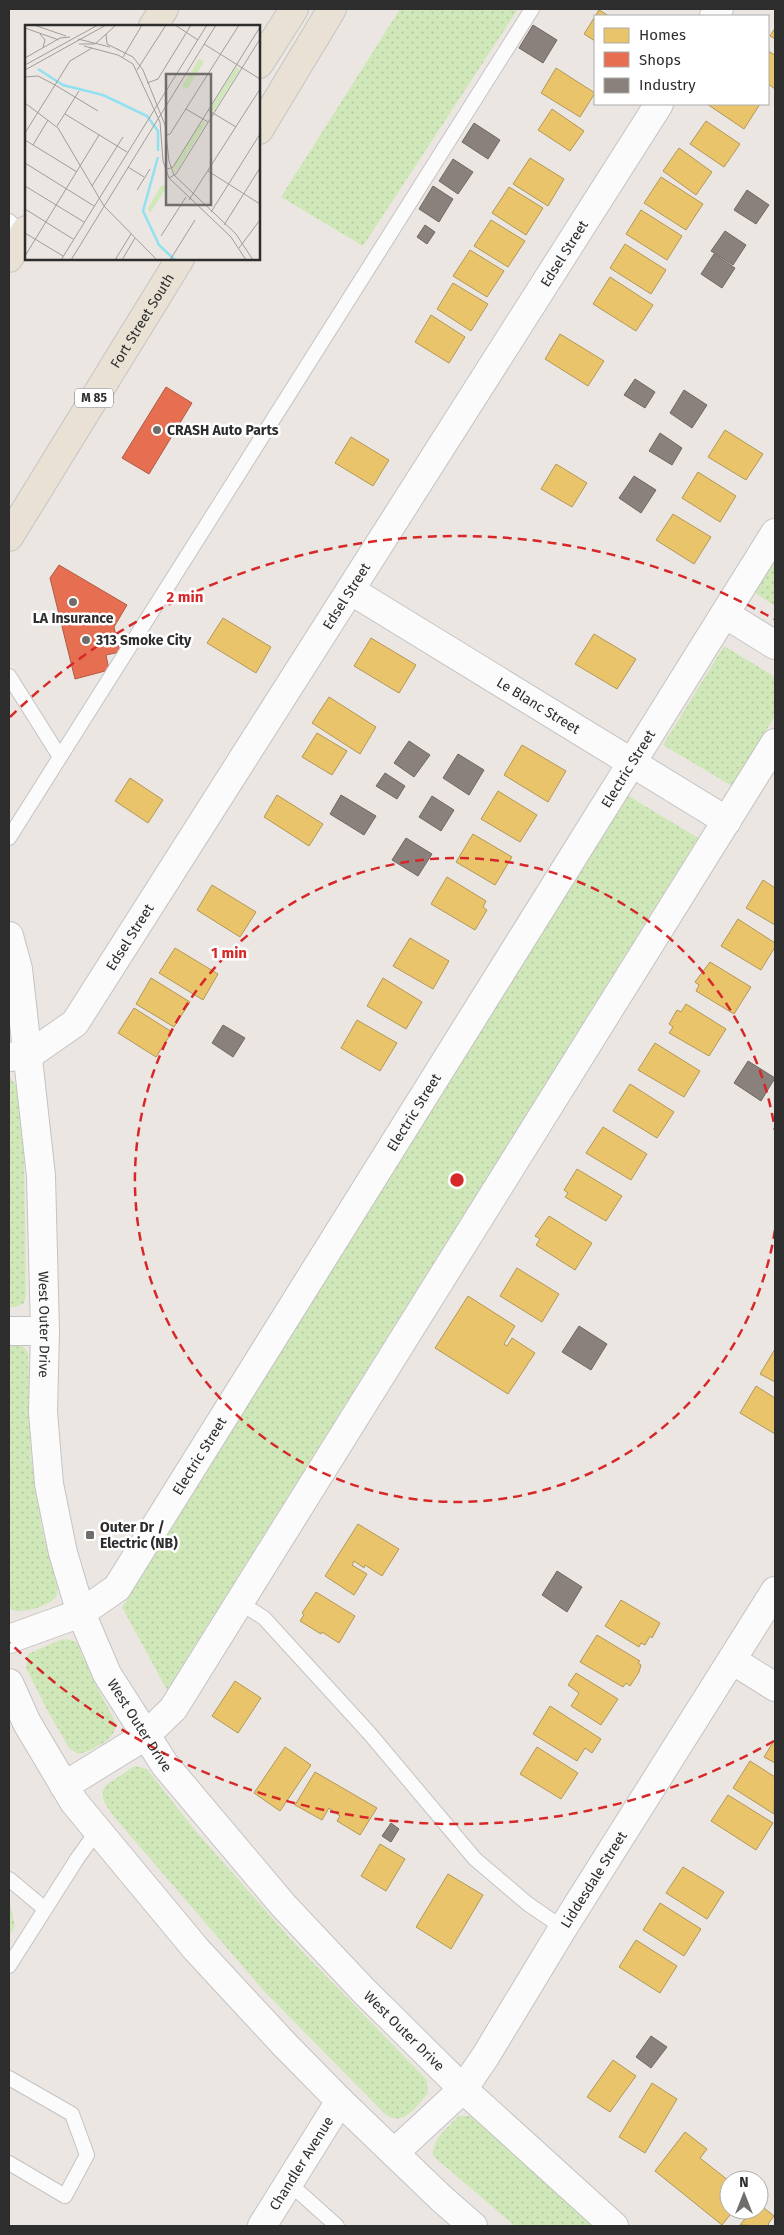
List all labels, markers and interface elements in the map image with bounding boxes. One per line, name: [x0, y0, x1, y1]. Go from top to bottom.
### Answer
legend: [594, 15, 769, 105]
inset map: [25, 25, 260, 260]
text: Homes: [639, 26, 686, 44]
text: Shops: [639, 51, 681, 69]
text: Industry: [639, 76, 696, 94]
street label: Edsel Street: [537, 216, 592, 290]
street label: Fort Street South: [107, 271, 178, 371]
road number: M 85: [75, 388, 113, 408]
place label: CRASH Auto Parts: [167, 422, 279, 439]
marker: CRASH Auto Parts: [151, 424, 163, 436]
street label: Edsel Street: [319, 559, 375, 633]
text: 2 min: [167, 588, 203, 606]
marker: LA Insurance: [67, 596, 79, 608]
place label: LA Insurance: [33, 610, 114, 627]
place label: 313 Smoke City: [95, 632, 192, 649]
marker: 313 Smoke City: [80, 634, 92, 646]
street label: Le Blanc Street: [493, 674, 584, 738]
street label: Electric Street: [598, 726, 660, 811]
street label: Edsel Street: [103, 900, 158, 974]
text: 1 min: [211, 944, 247, 962]
street label: Electric Street: [383, 1070, 445, 1155]
centre of rings: [448, 1171, 466, 1189]
street label: West Outer Drive: [34, 1271, 53, 1378]
street label: Electric Street: [169, 1413, 231, 1498]
place label: Outer Dr / Electric (NB): [100, 1519, 178, 1552]
marker: Outer Dr / Electric (NB): [84, 1529, 96, 1541]
street label: West Outer Drive: [103, 1676, 175, 1776]
street label: Liddesdale Street: [557, 1827, 631, 1931]
street label: West Outer Drive: [360, 1988, 448, 2075]
street label: Chandler Avenue: [266, 2113, 337, 2214]
north arrow: [719, 2170, 769, 2220]
text: N: [739, 2174, 749, 2191]

